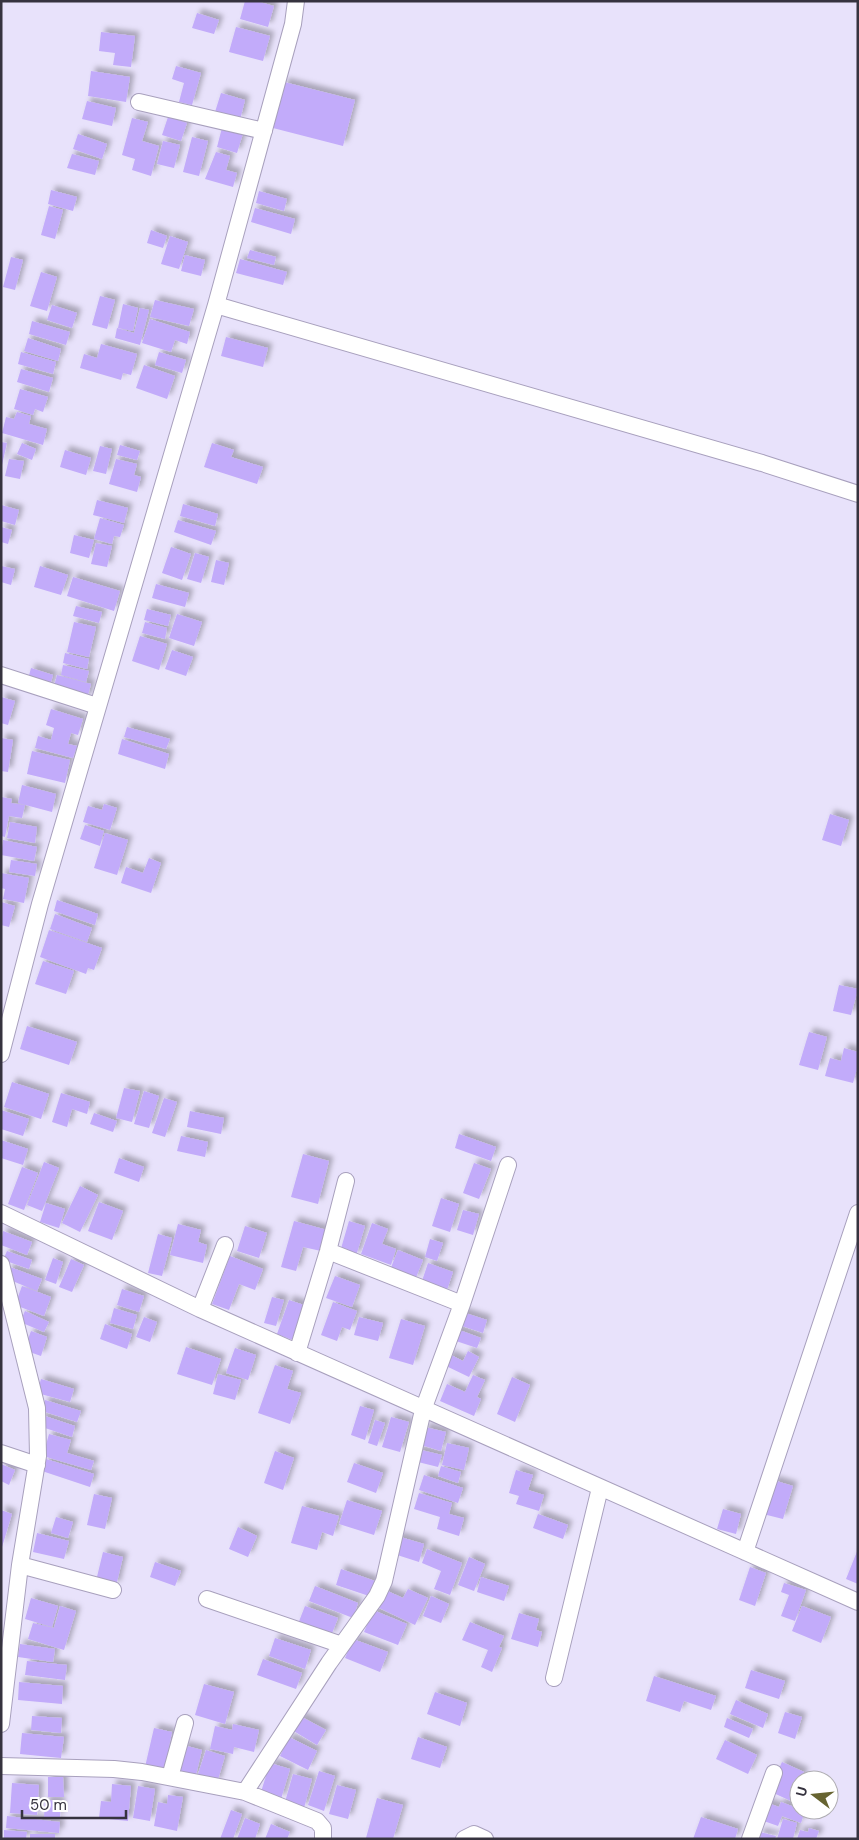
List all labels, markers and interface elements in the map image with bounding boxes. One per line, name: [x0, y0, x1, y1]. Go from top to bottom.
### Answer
north arrow: [789, 1770, 839, 1820]
text: U: [792, 1784, 811, 1799]
scale bar: [22, 1788, 126, 1820]
text: 50 m: [30, 1795, 67, 1815]

